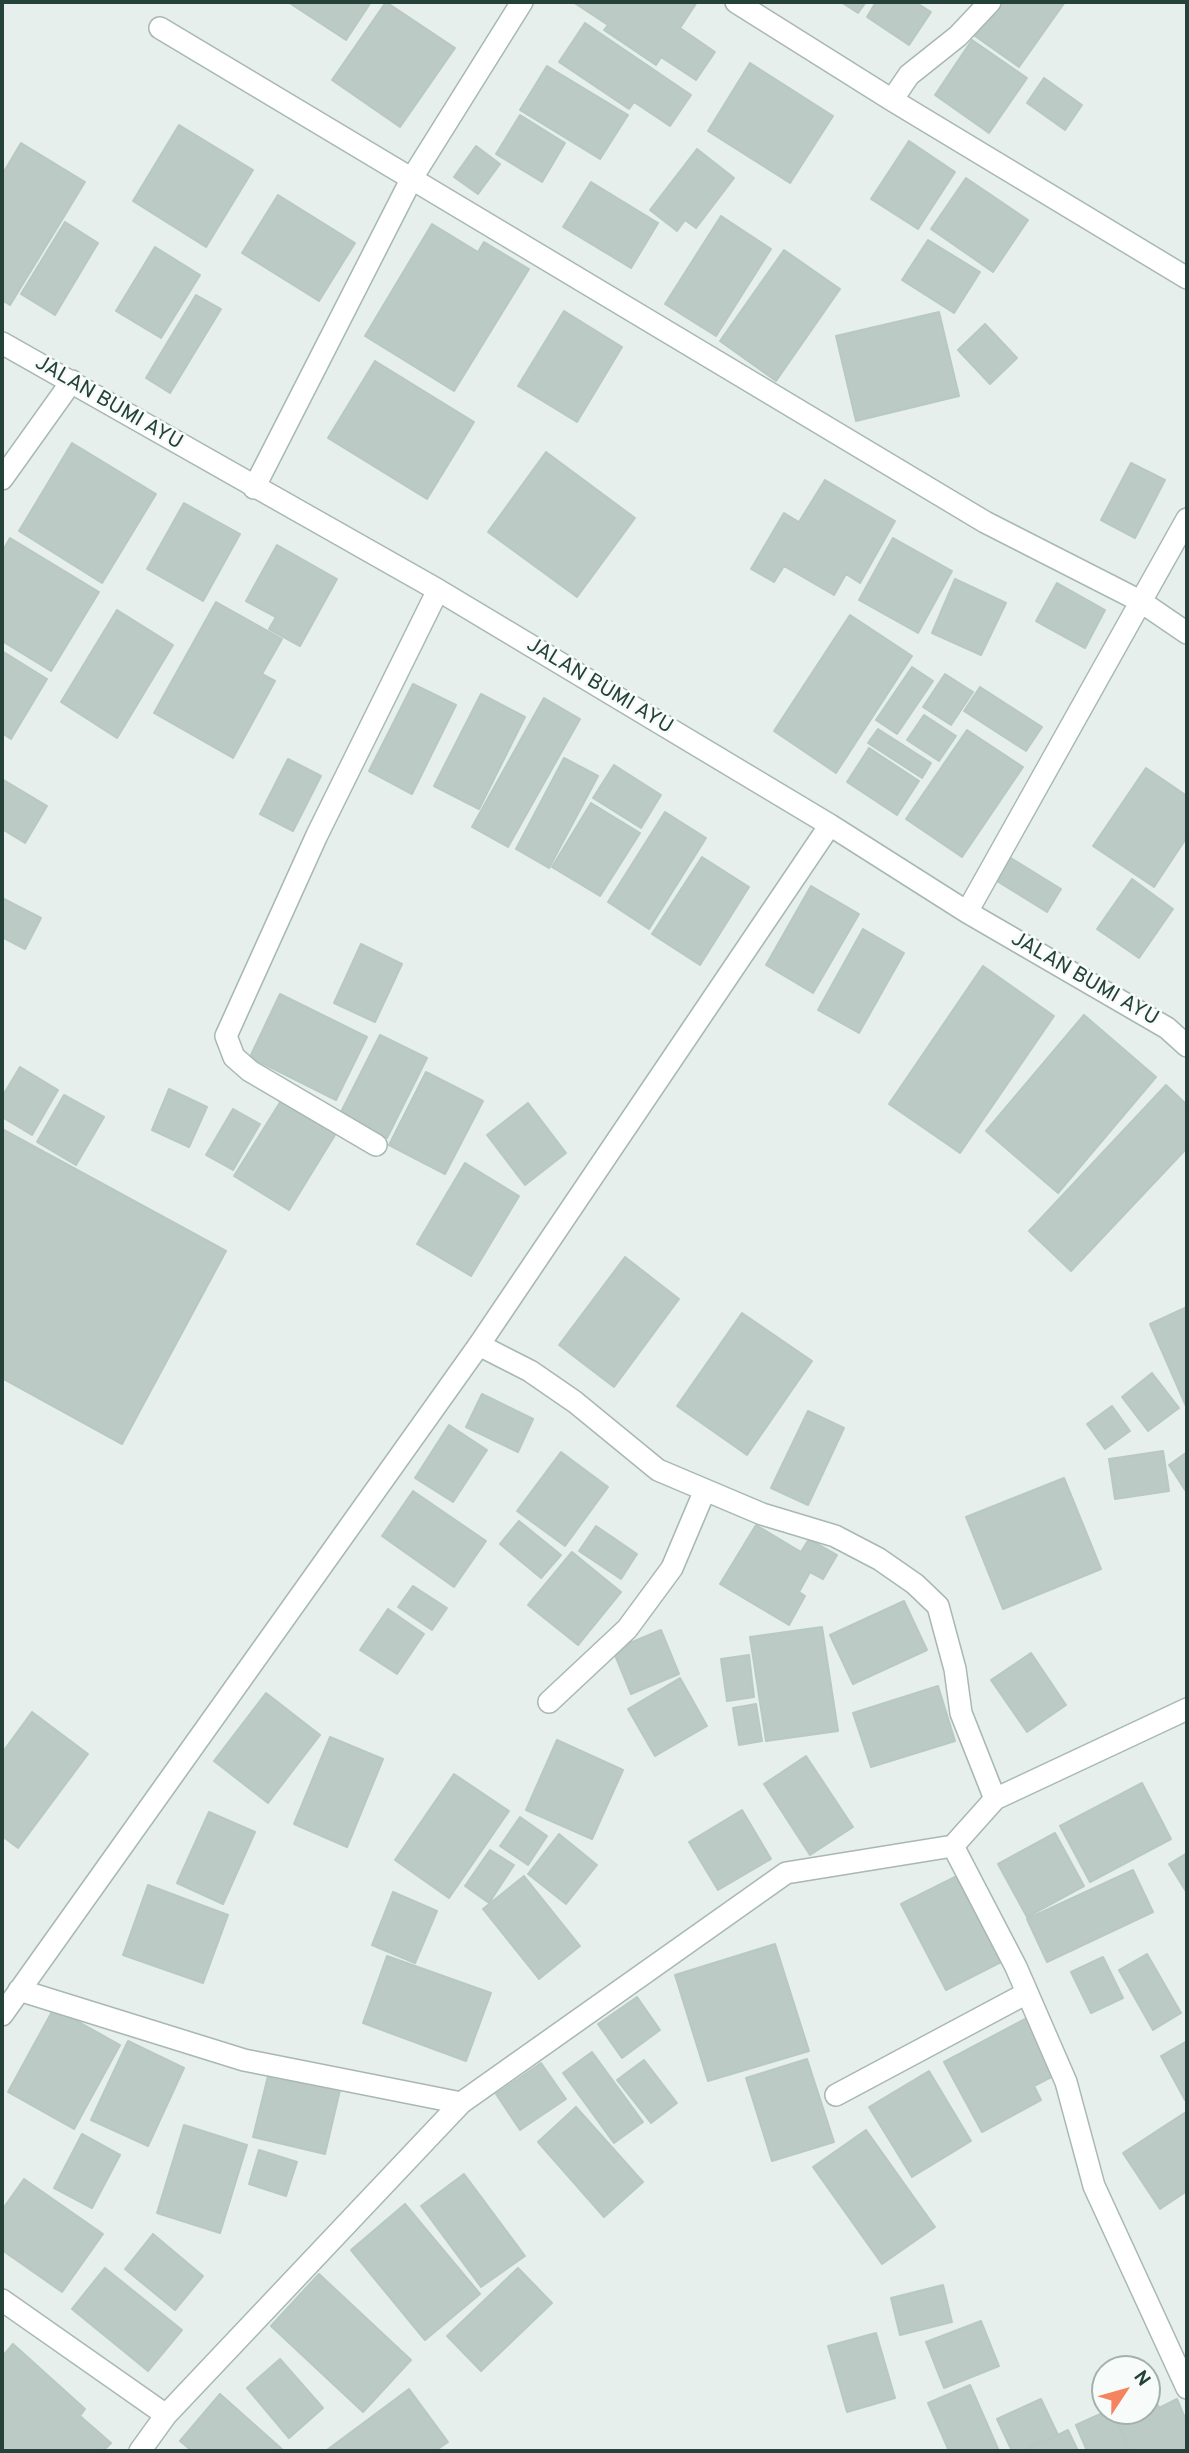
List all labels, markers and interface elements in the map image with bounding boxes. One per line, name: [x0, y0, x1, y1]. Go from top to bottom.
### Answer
street label: JALAN BUMI AYU: [30, 352, 186, 456]
street label: JALAN BUMI AYU: [521, 633, 677, 741]
street label: JALAN BUMI AYU: [1006, 928, 1162, 1032]
north arrow: [1091, 2355, 1161, 2425]
text: N: [1128, 2366, 1155, 2391]

